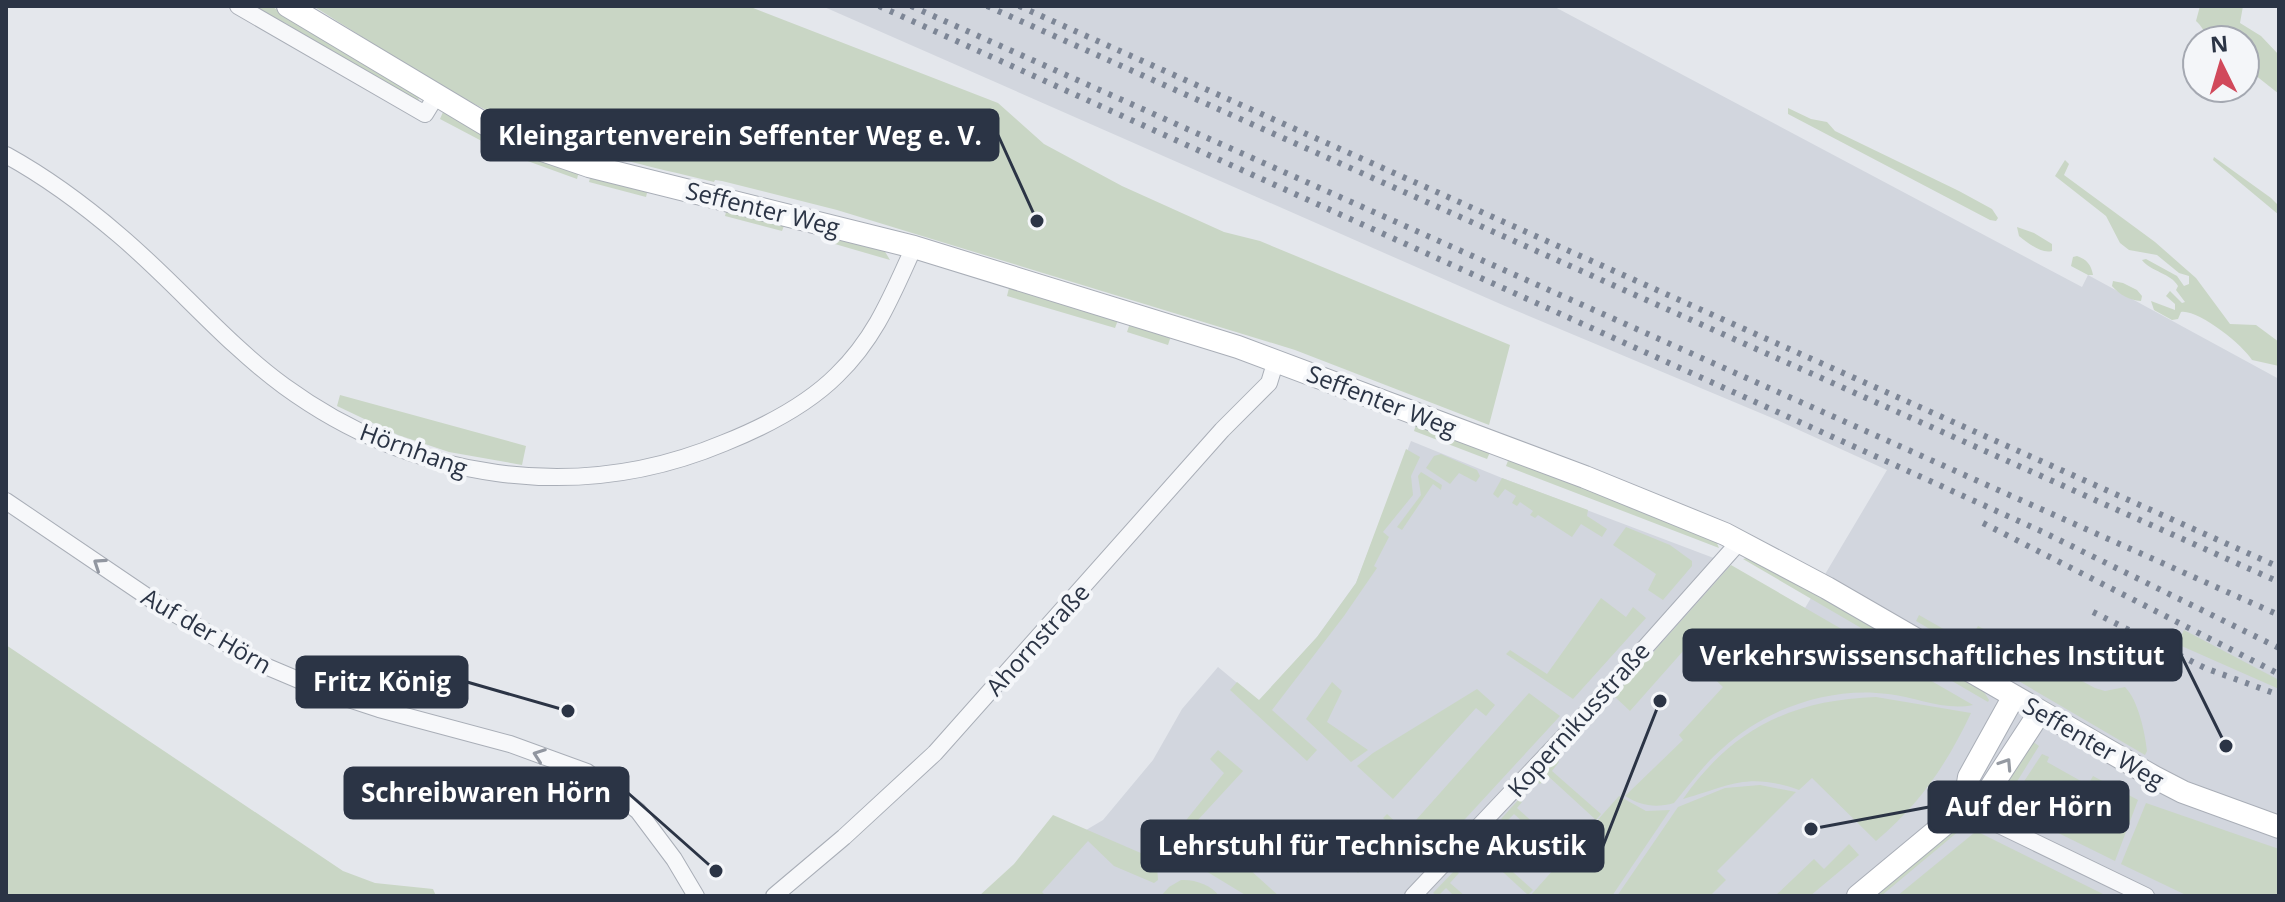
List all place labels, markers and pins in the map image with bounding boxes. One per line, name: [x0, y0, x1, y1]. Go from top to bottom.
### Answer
callout: Kleingartenverein Seffenter Weg e. V.: [482, 110, 998, 160]
callout: Verkehrswissenschaftliches Institut: [1684, 630, 2181, 680]
callout: Fritz König: [297, 657, 467, 707]
callout: Schreibwaren Hörn: [345, 768, 628, 818]
callout: Auf der Hörn: [1929, 782, 2128, 832]
callout: Lehrstuhl für Technische Akustik: [1142, 821, 1603, 871]

